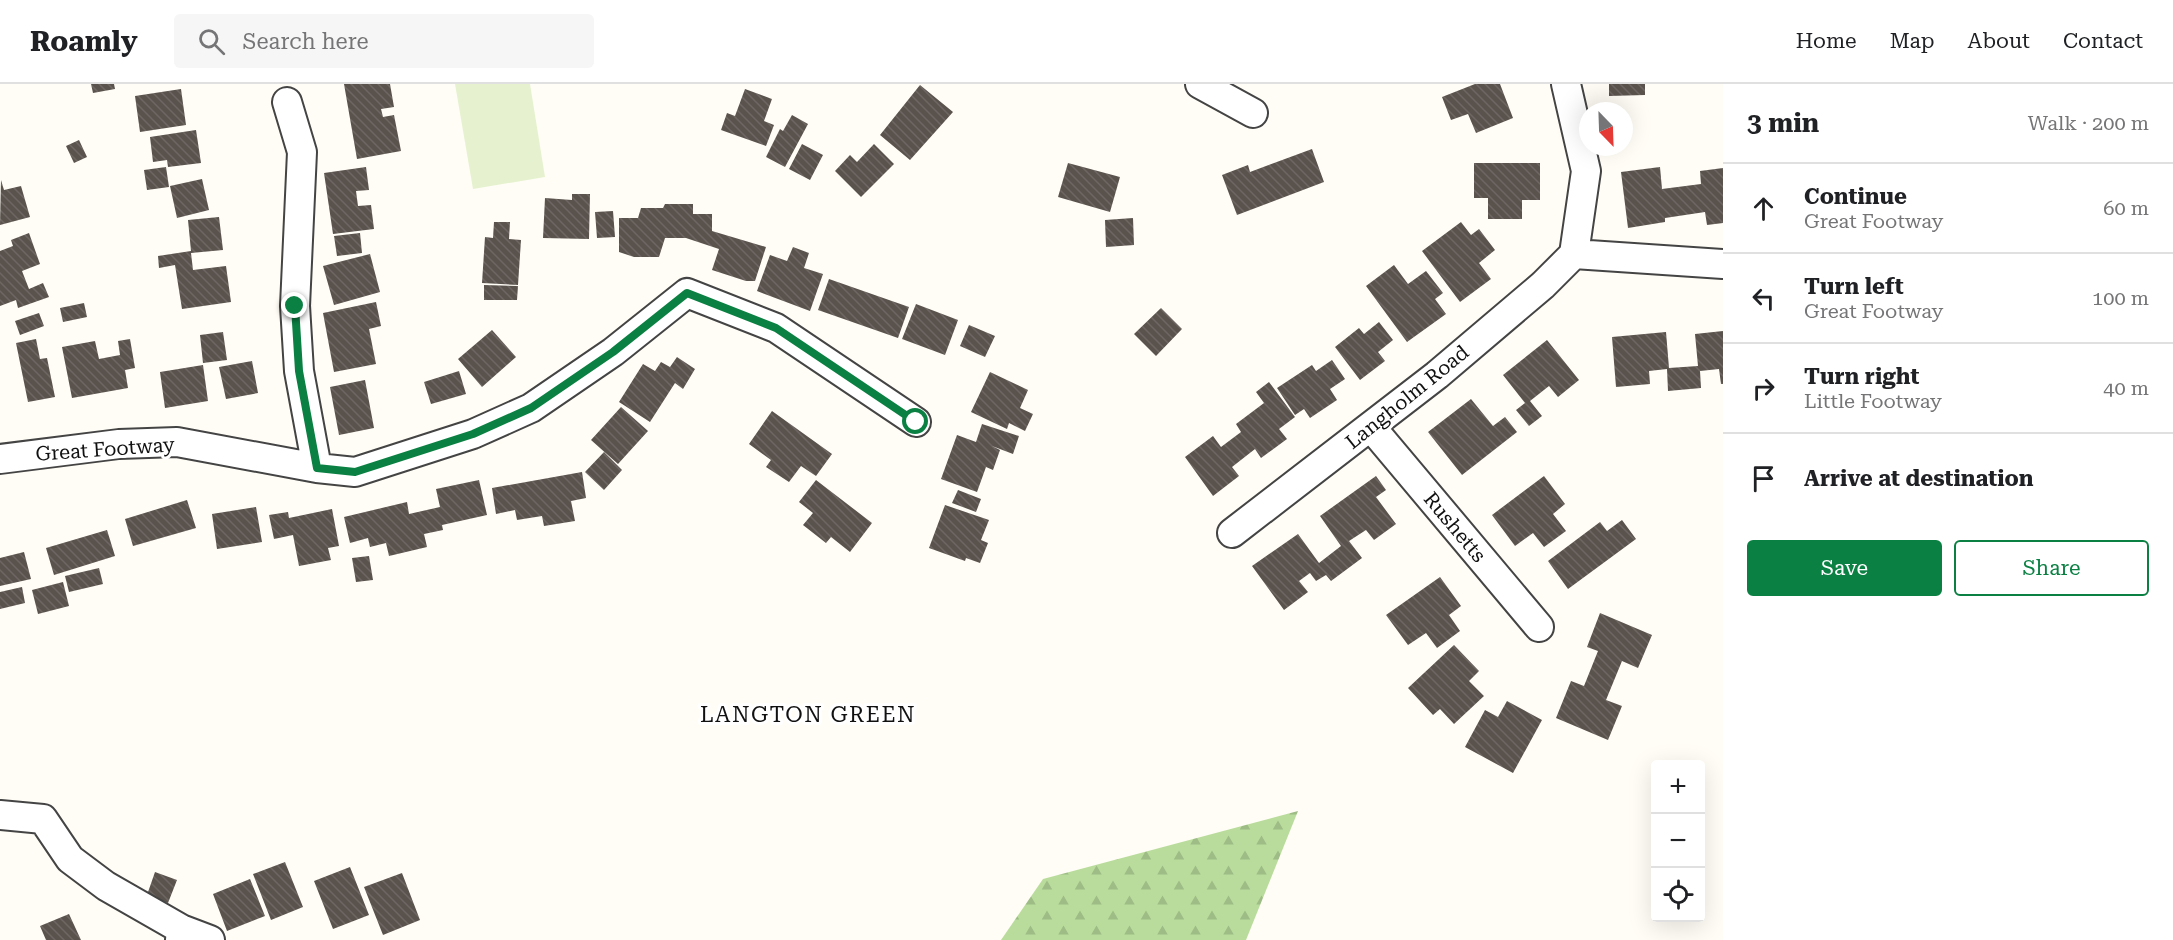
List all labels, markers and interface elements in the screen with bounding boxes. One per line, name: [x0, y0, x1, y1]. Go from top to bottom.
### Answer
search box: [174, 14, 594, 68]
text: Roamly: [30, 25, 138, 58]
icon: search: [195, 25, 228, 58]
text: Search here: [243, 29, 369, 54]
text: Home: [1796, 29, 1857, 53]
text: Map: [1890, 29, 1935, 53]
text: About: [1968, 29, 2030, 53]
text: Contact: [2063, 29, 2143, 53]
north arrow: [1579, 102, 1633, 156]
text: 3 min: [1747, 108, 1819, 138]
text: Walk · 200 m: [2028, 111, 2149, 135]
text: Continue: [1804, 184, 1907, 209]
icon: ahead: [1747, 192, 1780, 225]
text: 60 m: [2103, 196, 2149, 220]
text: Great Footway: [1804, 209, 1943, 233]
text: Turn left: [1804, 274, 1904, 299]
icon: left: [1747, 282, 1780, 315]
text: 100 m: [2092, 286, 2149, 310]
route end: [281, 292, 307, 318]
text: Great Footway: [1804, 299, 1943, 323]
street label: Langholm Road: [1341, 340, 1474, 454]
text: Turn right: [1804, 364, 1919, 389]
icon: right: [1747, 372, 1780, 405]
text: 40 m: [2103, 376, 2149, 400]
text: Little Footway: [1804, 389, 1942, 413]
route start: [902, 408, 928, 434]
street label: Great Footway: [35, 432, 176, 466]
icon: arrive: [1747, 462, 1780, 495]
text: Arrive at destination: [1804, 466, 2033, 491]
street label: Rushetts: [1419, 487, 1491, 567]
button: Save: [1747, 540, 1942, 596]
button: Share: [1954, 540, 2149, 596]
district label: LANGTON GREEN: [700, 702, 916, 727]
map controls: [1651, 760, 1705, 922]
button: +: [1651, 760, 1705, 814]
button: −: [1651, 814, 1705, 868]
button: locate: [1651, 868, 1705, 922]

